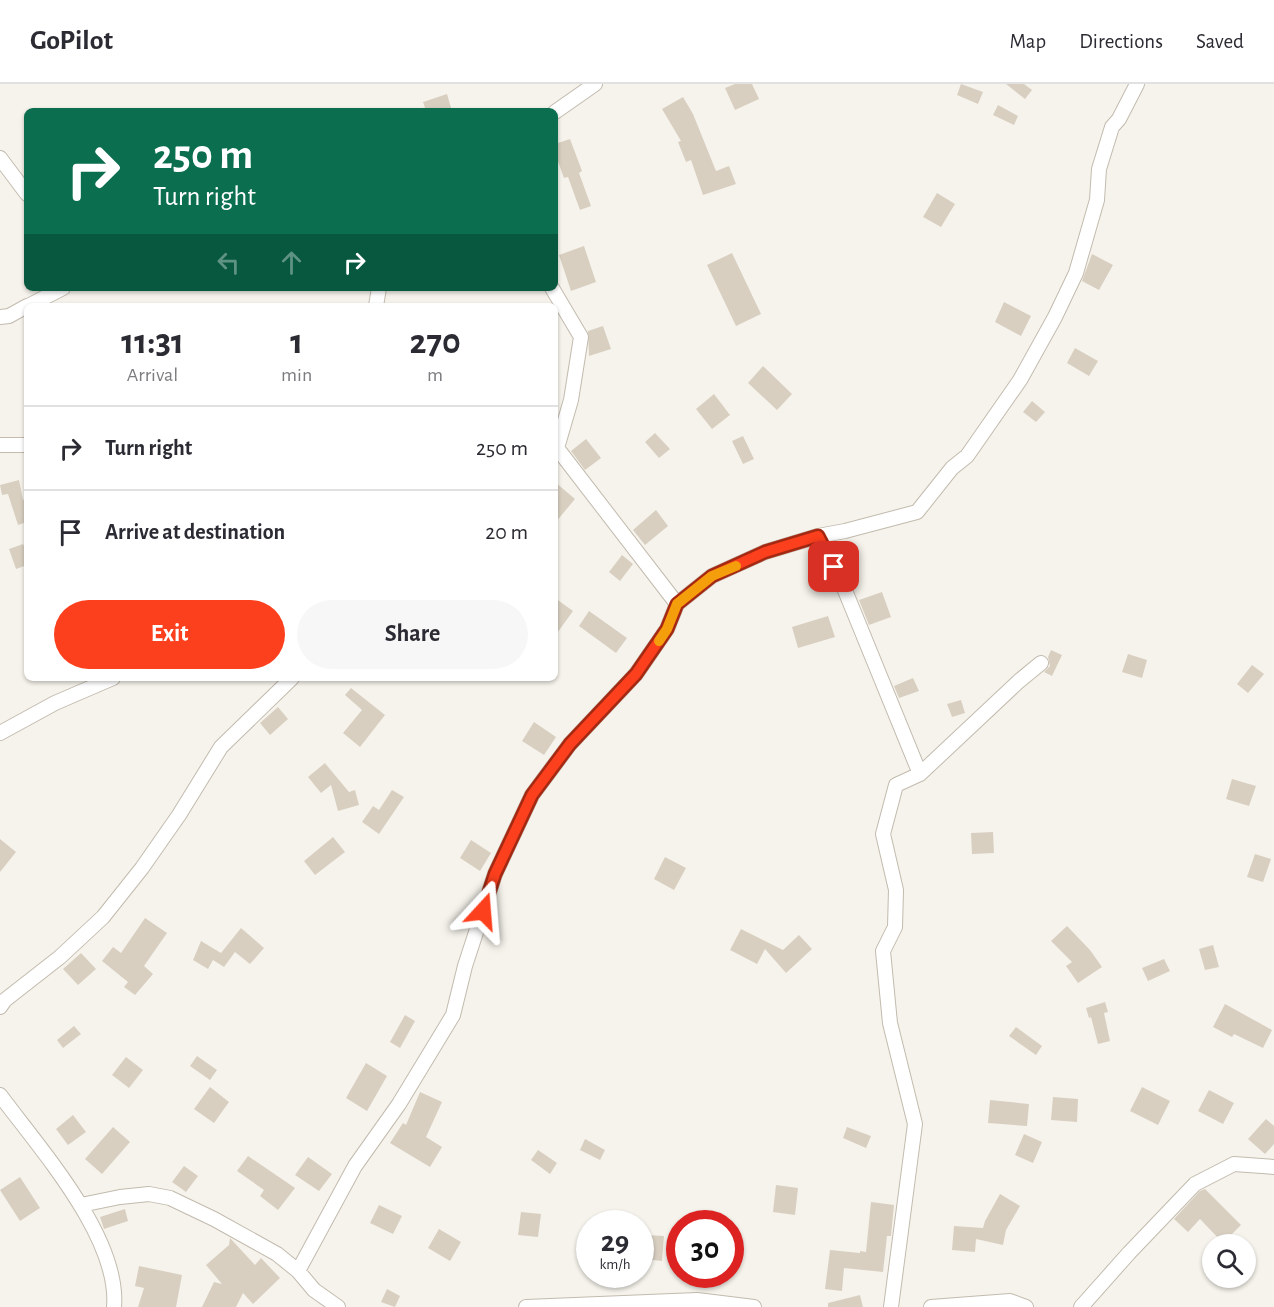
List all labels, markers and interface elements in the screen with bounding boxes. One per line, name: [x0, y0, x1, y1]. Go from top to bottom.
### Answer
text: GoPilot: [30, 27, 113, 55]
text: Map: [1010, 31, 1046, 52]
text: Directions: [1079, 31, 1163, 52]
text: Saved: [1196, 31, 1244, 52]
icon: right: [54, 132, 132, 210]
text: 250 m: [153, 134, 253, 176]
text: Turn right: [153, 183, 256, 210]
icon: left: [212, 246, 245, 279]
icon: ahead: [275, 246, 308, 279]
icon: right: [338, 246, 371, 279]
text: 11:31: [121, 324, 184, 360]
text: 1: [290, 324, 303, 360]
text: 270: [409, 324, 461, 360]
text: Arrival: [127, 365, 178, 385]
text: min: [281, 365, 312, 385]
text: m: [427, 365, 443, 385]
icon: right: [54, 432, 87, 465]
text: Turn right: [105, 437, 192, 459]
text: 250 m: [476, 437, 528, 459]
icon: arrive: [54, 516, 87, 549]
text: Arrive at destination: [105, 521, 285, 543]
text: 20 m: [485, 521, 528, 543]
pin: [808, 541, 859, 592]
icon: arrive: [817, 550, 850, 583]
button: Exit: [54, 600, 285, 669]
button: Share: [297, 600, 528, 669]
position arrow: [451, 879, 515, 943]
speed limit sign: 30: [666, 1210, 744, 1288]
text: 29: [601, 1227, 629, 1257]
map controls: [1202, 1234, 1256, 1288]
button: search: [1202, 1234, 1256, 1288]
text: km/h: [600, 1257, 630, 1272]

